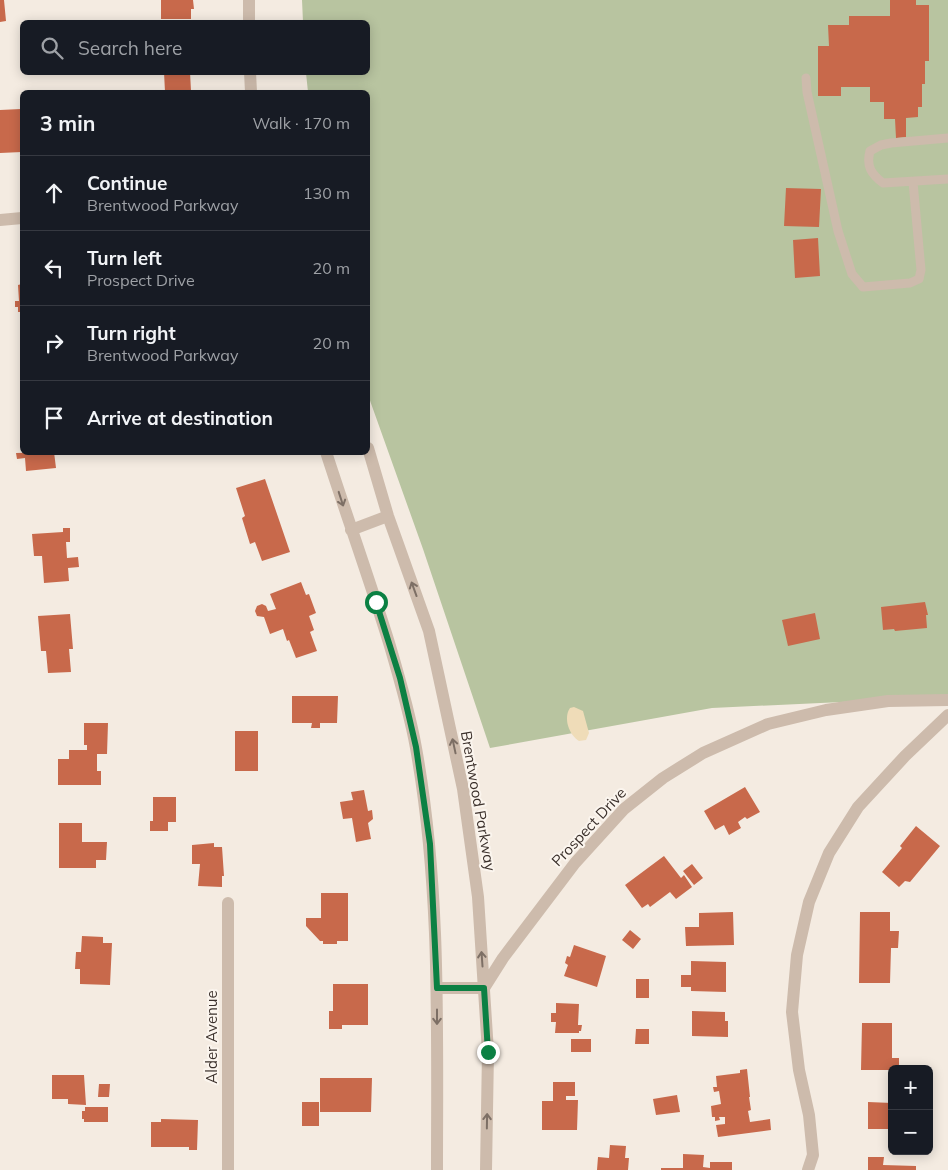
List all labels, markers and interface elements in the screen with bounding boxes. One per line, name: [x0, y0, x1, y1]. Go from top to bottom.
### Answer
search box: [20, 20, 370, 75]
icon: search: [38, 34, 66, 62]
text: Search here: [78, 36, 182, 60]
text: 3 min: [40, 110, 95, 136]
text: Walk · 170 m: [252, 113, 350, 133]
text: Continue: [87, 171, 167, 195]
icon: ahead: [40, 179, 68, 207]
text: 130 m: [303, 183, 350, 203]
text: Brentwood Parkway: [87, 195, 238, 215]
text: Turn left: [87, 246, 162, 270]
icon: left: [40, 254, 68, 282]
text: 20 m: [313, 258, 350, 278]
text: Prospect Drive: [87, 270, 195, 290]
text: Turn right: [87, 321, 176, 345]
icon: right: [40, 329, 68, 357]
text: 20 m: [313, 333, 350, 353]
text: Brentwood Parkway: [87, 345, 238, 365]
icon: arrive: [40, 404, 68, 432]
text: Arrive at destination: [87, 406, 273, 430]
one-way arrow: [337, 491, 347, 507]
one-way arrow: [409, 582, 418, 597]
route start: [365, 591, 388, 614]
street label: Brentwood Parkway: [457, 729, 500, 872]
one-way arrow: [449, 739, 458, 755]
street label: Prospect Drive: [547, 783, 630, 870]
one-way arrow: [477, 951, 486, 967]
street label: Alder Avenue: [202, 990, 221, 1084]
one-way arrow: [432, 1008, 442, 1024]
route end: [477, 1041, 500, 1064]
map controls: [888, 1065, 933, 1155]
button: +: [888, 1065, 933, 1110]
button: −: [888, 1110, 933, 1155]
one-way arrow: [482, 1114, 492, 1130]

